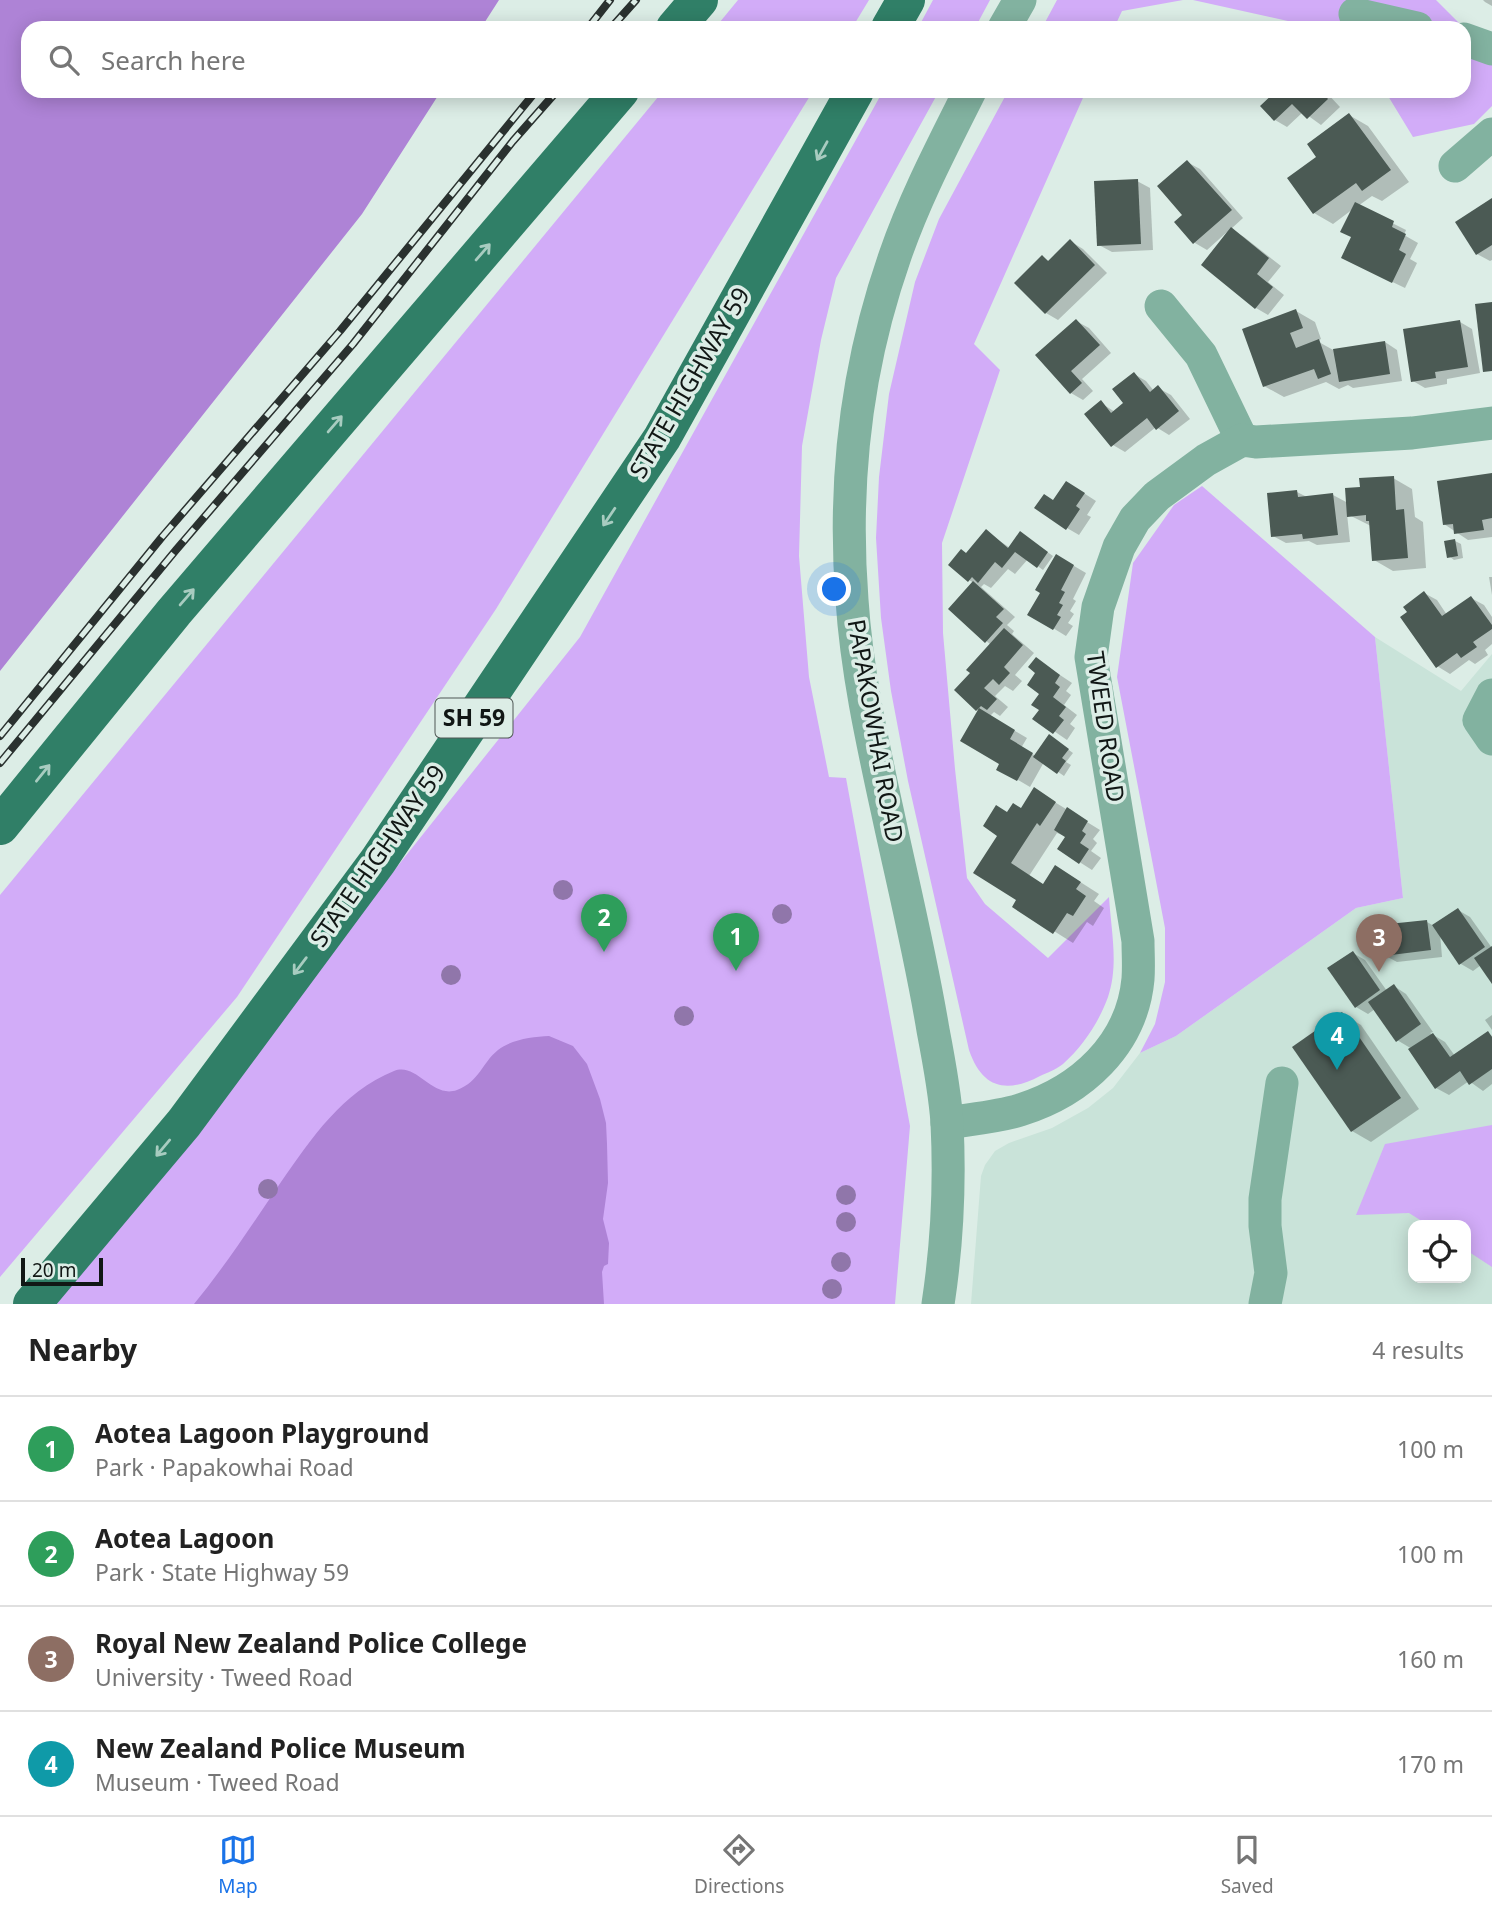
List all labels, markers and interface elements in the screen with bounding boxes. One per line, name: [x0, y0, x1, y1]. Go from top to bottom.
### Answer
search box: [21, 21, 1471, 98]
icon: search: [45, 41, 83, 79]
text: Search here: [101, 42, 246, 78]
one-way arrow: [815, 140, 829, 160]
one-way arrow: [475, 243, 491, 261]
street label: STATE HIGHWAY 59: [621, 281, 757, 484]
one-way arrow: [327, 416, 343, 434]
one-way arrow: [602, 507, 617, 526]
your location: [817, 572, 851, 606]
one-way arrow: [179, 588, 195, 606]
street label: PAPAKOWHAI ROAD: [841, 617, 912, 845]
street label: TWEED ROAD: [1080, 649, 1133, 804]
road number: SH 59: [435, 698, 512, 738]
street label: STATE HIGHWAY 59: [302, 758, 452, 953]
one-way arrow: [35, 765, 51, 783]
pin: 2: [581, 894, 627, 952]
pin: 1: [713, 913, 759, 971]
pin: 3: [1356, 914, 1402, 972]
one-way arrow: [293, 957, 308, 976]
pin: 4: [1314, 1012, 1360, 1070]
one-way arrow: [155, 1138, 171, 1156]
map controls: [1408, 1220, 1471, 1283]
button: locate: [1408, 1220, 1471, 1283]
scale bar: [21, 1255, 103, 1287]
text: 20 m: [32, 1257, 76, 1283]
text: Nearby: [28, 1329, 137, 1370]
text: 4 results: [1372, 1334, 1464, 1366]
text: Aotea Lagoon Playground: [95, 1415, 429, 1451]
text: 1: [44, 1433, 58, 1465]
text: 100 m: [1397, 1433, 1464, 1465]
text: Park · Papakowhai Road: [95, 1451, 354, 1483]
text: Aotea Lagoon: [95, 1520, 274, 1556]
text: 2: [44, 1538, 58, 1570]
text: 100 m: [1397, 1538, 1464, 1570]
text: Park · State Highway 59: [95, 1556, 349, 1588]
text: Royal New Zealand Police College: [95, 1625, 527, 1661]
text: 3: [44, 1643, 58, 1675]
text: 160 m: [1397, 1643, 1464, 1675]
text: University · Tweed Road: [95, 1661, 353, 1693]
text: New Zealand Police Museum: [95, 1730, 466, 1766]
text: 4: [44, 1748, 58, 1780]
text: 170 m: [1397, 1748, 1464, 1780]
text: Museum · Tweed Road: [95, 1766, 340, 1798]
tab: Map: [218, 1831, 258, 1899]
tab: Directions: [694, 1831, 784, 1899]
tab: Saved: [1221, 1831, 1274, 1899]

